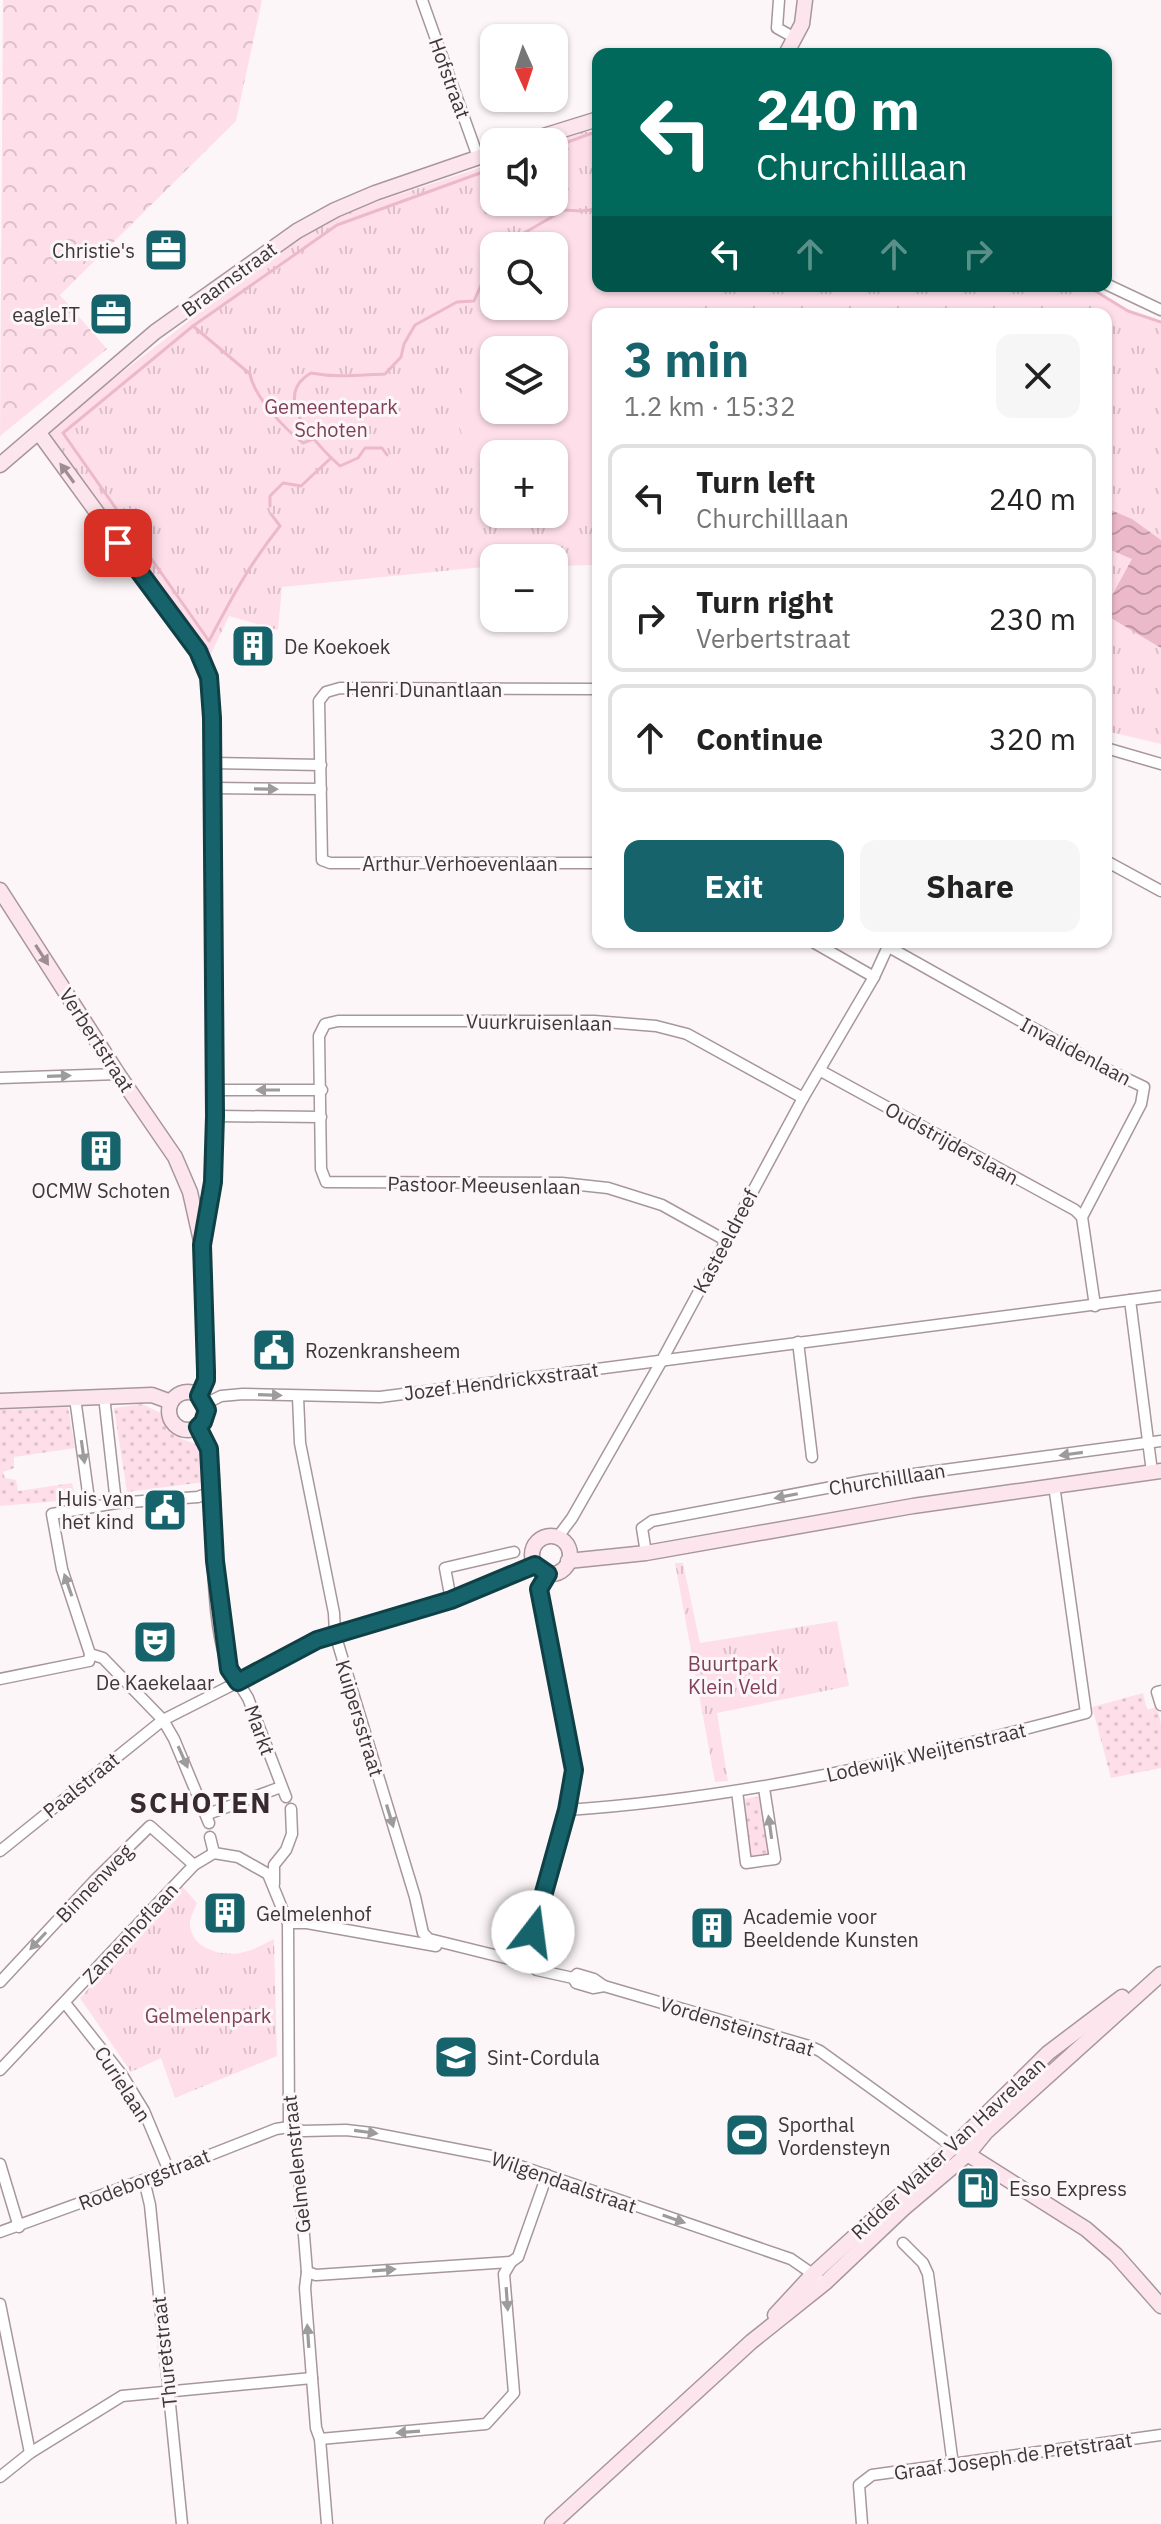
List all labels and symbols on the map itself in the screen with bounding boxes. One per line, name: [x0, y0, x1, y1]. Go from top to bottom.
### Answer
north arrow: [480, 24, 568, 112]
street label: Hofstraat: [423, 34, 477, 122]
office icon: Christie's: [142, 226, 190, 274]
street label: Braamstraat: [176, 235, 282, 323]
place label: Christie's: [52, 237, 135, 264]
office icon: eagleIT: [87, 290, 135, 338]
place label: eagleIT: [12, 301, 80, 328]
park label: Gemeentepark Schoten: [264, 393, 398, 443]
one-way arrow: [60, 462, 76, 483]
pin: [84, 509, 152, 577]
building icon: De Koekoek: [229, 622, 277, 670]
place label: De Koekoek: [284, 633, 391, 660]
street label: Henri Dunantlaan: [346, 676, 502, 703]
one-way arrow: [254, 782, 279, 795]
street label: Arthur Verhoevenlaan: [362, 850, 558, 877]
one-way arrow: [35, 944, 49, 966]
street label: Verbertstraat: [53, 983, 141, 1097]
street label: Vuurkruisenlaan: [466, 1007, 612, 1037]
street label: Invalidenlaan: [1016, 1010, 1136, 1092]
one-way arrow: [47, 1069, 72, 1082]
one-way arrow: [255, 1084, 280, 1096]
street label: Oudstrijderslaan: [880, 1095, 1024, 1191]
building icon: OCMW Schoten: [77, 1127, 125, 1175]
street label: Pastoor Meeusenlaan: [387, 1170, 581, 1200]
place label: OCMW Schoten: [32, 1177, 170, 1204]
street label: Kasteeldreef: [686, 1184, 764, 1298]
public building icon: Rozenkransheem: [250, 1326, 298, 1374]
place label: Rozenkransheem: [305, 1337, 460, 1364]
street label: Jozef Hendrickxstraat: [402, 1356, 600, 1406]
one-way arrow: [258, 1389, 283, 1402]
one-way arrow: [77, 1440, 90, 1465]
one-way arrow: [1058, 1448, 1083, 1461]
street label: Churchilllaan: [827, 1456, 947, 1502]
place label: Huis van het kind: [57, 1485, 134, 1535]
public building icon: Huis van het kind: [141, 1486, 189, 1534]
one-way arrow: [773, 1490, 798, 1503]
one-way arrow: [61, 1573, 73, 1597]
theatre icon: De Kaekelaar: [131, 1618, 179, 1666]
park label: Buurtpark Klein Veld: [688, 1650, 779, 1700]
street label: Kuipersstraat: [329, 1656, 391, 1780]
place label: De Kaekelaar: [96, 1669, 214, 1696]
street label: Markt: [238, 1701, 282, 1759]
street label: Lodewijk Weijtenstraat: [823, 1716, 1029, 1788]
street label: Paalstraat: [37, 1746, 125, 1824]
one-way arrow: [176, 1746, 189, 1769]
district label: SCHOTEN: [130, 1784, 272, 1821]
one-way arrow: [384, 1804, 397, 1828]
one-way arrow: [763, 1814, 776, 1839]
street label: Binnenweg: [50, 1837, 139, 1928]
street label: Zamenhoflaan: [76, 1877, 184, 1989]
building icon: Gelmelenhof: [201, 1889, 249, 1937]
position arrow: [491, 1890, 575, 1974]
place label: Gelmelenhof: [256, 1900, 372, 1927]
place label: Academie voor Beeldende Kunsten: [743, 1903, 919, 1953]
building icon: Academie voor Beeldende Kunsten: [688, 1904, 736, 1952]
one-way arrow: [30, 1931, 48, 1950]
street label: Vordensteinstraat: [657, 1990, 817, 2062]
park label: Gelmelenpark: [145, 2002, 272, 2029]
school or university icon: Sint-Cordula: [432, 2033, 480, 2081]
street label: Curielaan: [88, 2041, 158, 2127]
place label: Sint-Cordula: [487, 2044, 600, 2071]
street label: Ridder Walter Van Havrelaan: [845, 2051, 1051, 2245]
street label: Gelmelenstraat: [275, 2094, 317, 2234]
sports icon: Sporthal Vordensteyn: [723, 2111, 771, 2159]
place label: Sporthal Vordensteyn: [778, 2111, 891, 2161]
one-way arrow: [354, 2126, 379, 2139]
street label: Rodeborgstraat: [74, 2142, 214, 2216]
street label: Wilgendaalstraat: [488, 2145, 640, 2219]
fuel station icon: Esso Express: [954, 2164, 1002, 2212]
place label: Esso Express: [1009, 2175, 1127, 2202]
one-way arrow: [662, 2213, 686, 2225]
one-way arrow: [372, 2263, 397, 2276]
one-way arrow: [501, 2287, 514, 2312]
street label: Thuretstraat: [145, 2295, 183, 2409]
one-way arrow: [301, 2323, 314, 2348]
one-way arrow: [395, 2426, 420, 2439]
street label: Graaf Joseph de Pretstraat: [892, 2426, 1134, 2486]

